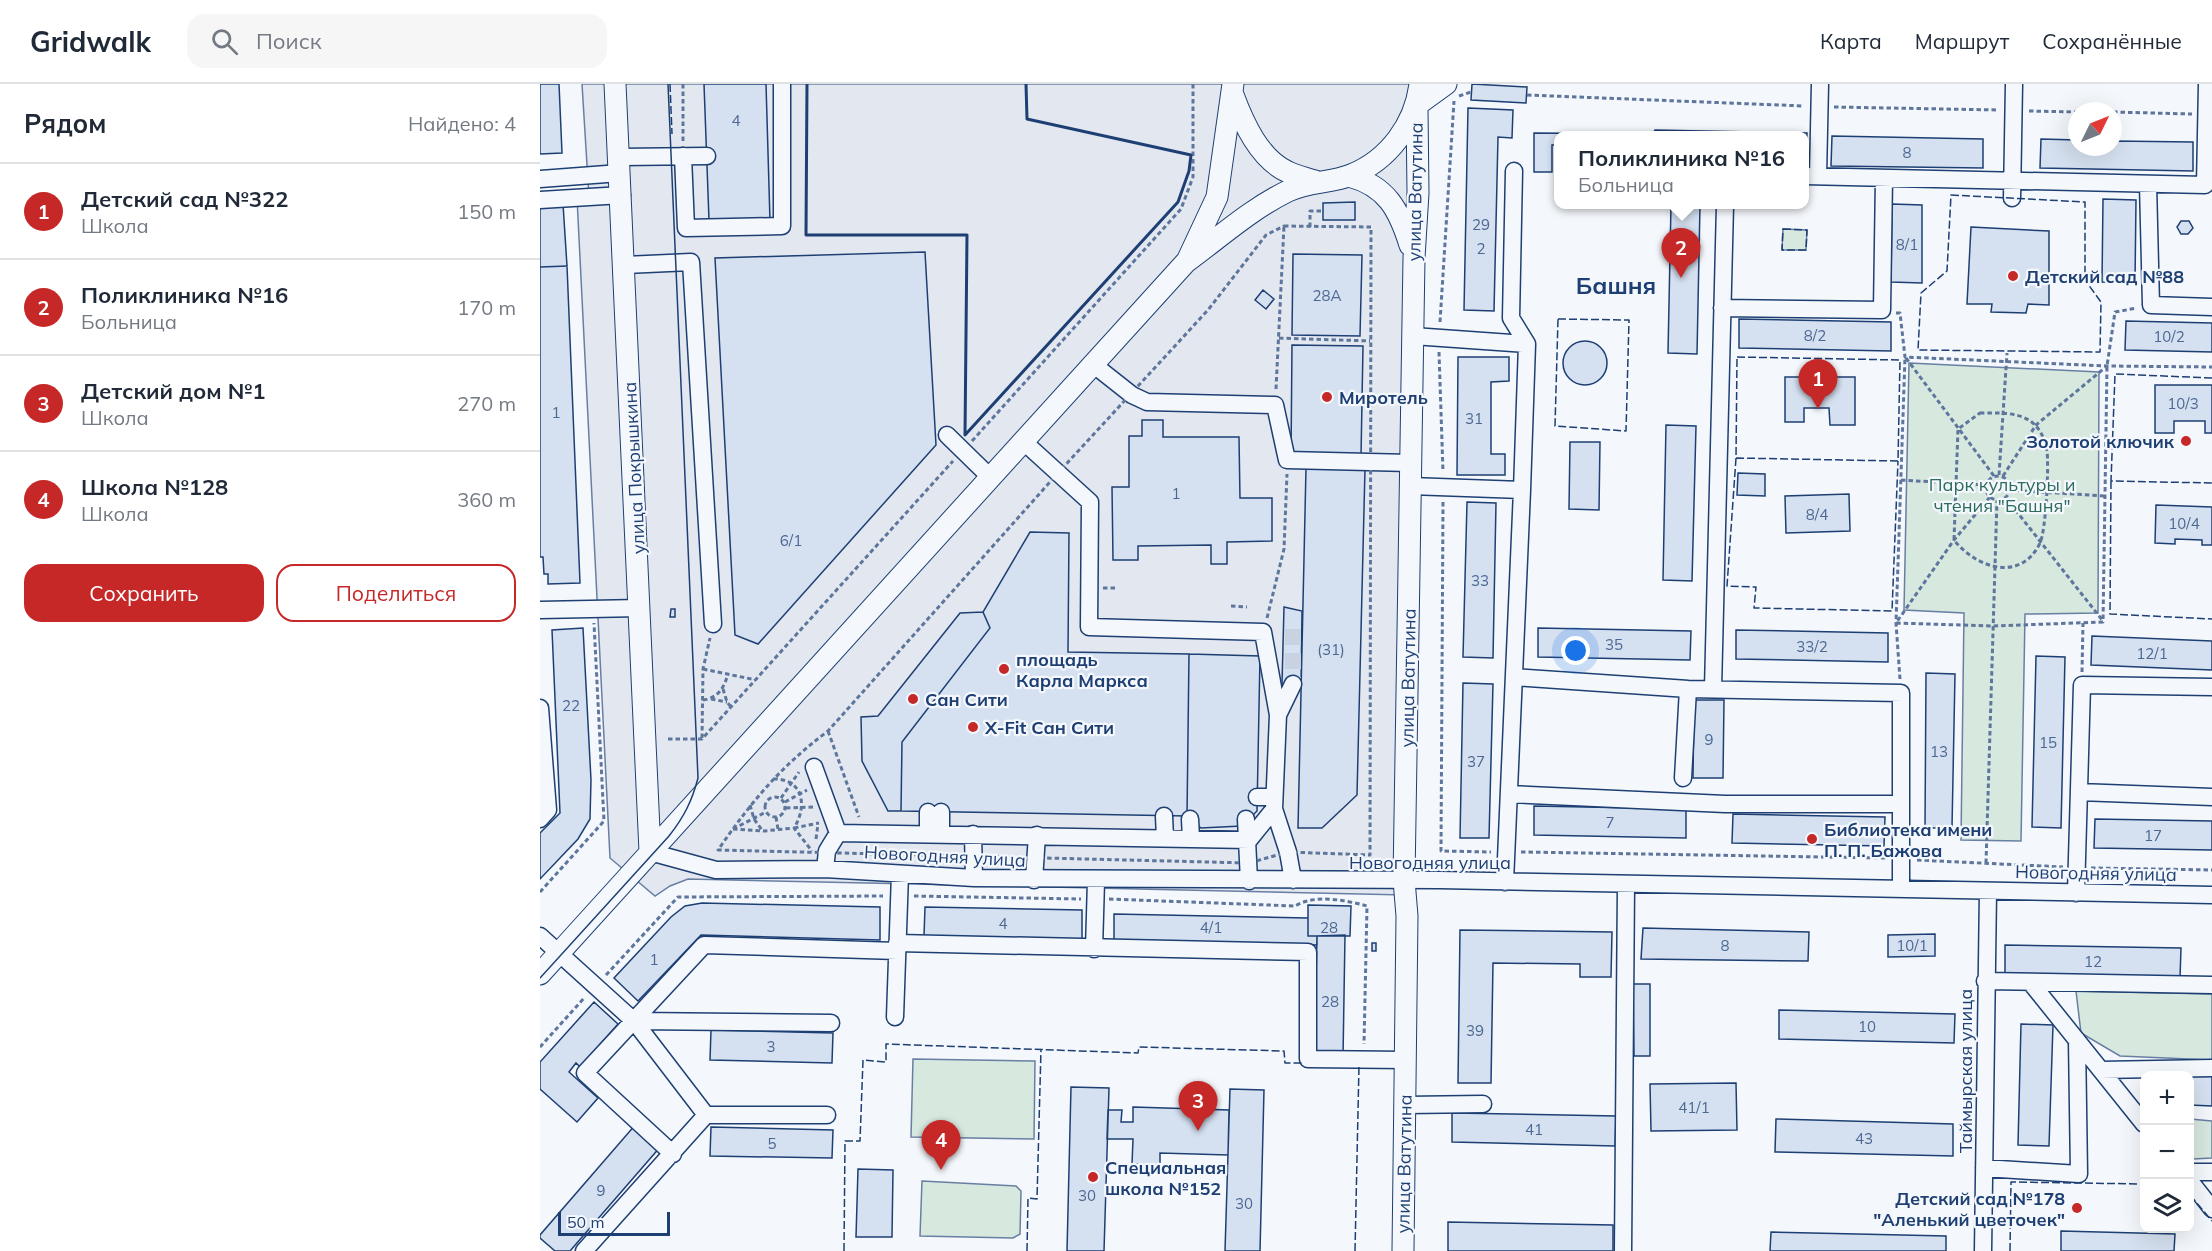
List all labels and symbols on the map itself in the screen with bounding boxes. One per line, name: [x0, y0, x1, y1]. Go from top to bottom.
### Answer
north arrow: [2068, 102, 2122, 156]
house number: 4: [731, 111, 741, 130]
street label: улица Ватутина: [1402, 122, 1428, 262]
house number: 8: [1902, 143, 1912, 162]
house number: 29: [1472, 215, 1490, 234]
pin: 2: [1662, 228, 1700, 278]
house number: 8/1: [1896, 235, 1918, 254]
house number: 2: [1476, 239, 1486, 258]
place label: Детский сад №88: [2025, 265, 2184, 288]
marker: Детский сад №88: [2006, 269, 2020, 283]
district label: Башня: [1576, 270, 1656, 300]
house number: 28А: [1312, 286, 1342, 305]
house number: 8/2: [1804, 326, 1826, 345]
house number: 10/2: [2153, 327, 2185, 346]
pin: 1: [1798, 360, 1838, 409]
street label: улица Покрышкина: [618, 381, 650, 555]
place label: Миротель: [1339, 386, 1428, 409]
marker: Миротель: [1320, 390, 1334, 404]
house number: 10/3: [2167, 394, 2199, 413]
house number: 1: [551, 403, 561, 422]
house number: 31: [1465, 409, 1483, 428]
place label: Золотой ключик: [2026, 430, 2175, 453]
marker: Золотой ключик: [2179, 434, 2193, 448]
park label: Парк культуры и чтения "Башня": [1929, 473, 2075, 517]
house number: 1: [1171, 484, 1181, 503]
house number: 8/4: [1806, 505, 1828, 524]
house number: 10/4: [2168, 514, 2200, 533]
house number: 6/1: [780, 531, 802, 550]
house number: 33: [1471, 571, 1489, 590]
street label: улица Ватутина: [1395, 608, 1421, 748]
house number: 35: [1605, 635, 1623, 654]
your location: [1561, 636, 1590, 665]
house number: 33/2: [1796, 637, 1828, 656]
house number: (31): [1317, 640, 1345, 659]
house number: 12/1: [2136, 644, 2168, 663]
place label: площадь Карла Маркса: [1016, 648, 1148, 692]
marker: площадь Карла Маркса: [997, 662, 1011, 676]
place label: Сан Сити: [925, 688, 1008, 711]
marker: Сан Сити: [906, 692, 920, 706]
house number: 22: [562, 696, 580, 715]
place label: X-Fit Сан Сити: [984, 716, 1114, 739]
marker: X-Fit Сан Сити: [966, 720, 980, 734]
house number: 9: [1704, 730, 1714, 749]
house number: 15: [2039, 733, 2057, 752]
house number: 13: [1930, 742, 1948, 761]
house number: 37: [1467, 752, 1485, 771]
house number: 7: [1605, 813, 1615, 832]
place label: Библиотека имени П. П. Бажова: [1824, 818, 1992, 862]
house number: 17: [2144, 826, 2162, 845]
marker: Библиотека имени П. П. Бажова: [1805, 832, 1819, 846]
street label: Новогодняя улица: [864, 840, 1026, 872]
street label: Новогодняя улица: [1349, 851, 1511, 874]
street label: Новогодняя улица: [2015, 860, 2177, 886]
house number: 4: [998, 914, 1008, 933]
house number: 4/1: [1200, 918, 1222, 937]
house number: 28: [1320, 918, 1338, 937]
house number: 8: [1720, 936, 1730, 955]
house number: 10/1: [1896, 936, 1928, 955]
house number: 1: [649, 950, 659, 969]
house number: 12: [2084, 952, 2102, 971]
street label: Таймырская улица: [1954, 989, 1977, 1153]
house number: 28: [1321, 992, 1339, 1011]
house number: 10: [1858, 1017, 1876, 1036]
house number: 39: [1466, 1021, 1484, 1040]
house number: 3: [766, 1037, 776, 1056]
pin: 3: [1178, 1082, 1218, 1131]
street label: улица Ватутина: [1391, 1094, 1417, 1234]
house number: 41/1: [1678, 1098, 1710, 1117]
pin: 4: [922, 1120, 960, 1170]
house number: 41: [1525, 1120, 1543, 1139]
house number: 43: [1855, 1129, 1873, 1148]
house number: 5: [767, 1134, 777, 1153]
place label: Специальная школа №152: [1105, 1156, 1226, 1200]
marker: Специальная школа №152: [1086, 1170, 1100, 1184]
house number: 9: [596, 1181, 606, 1200]
house number: 30: [1078, 1186, 1096, 1205]
place label: Детский сад №178 "Аленький цветочек": [1873, 1187, 2065, 1231]
house number: 30: [1235, 1194, 1253, 1213]
marker: Детский сад №178 "Аленький цветочек": [2070, 1201, 2084, 1215]
scale bar: [558, 1209, 670, 1236]

